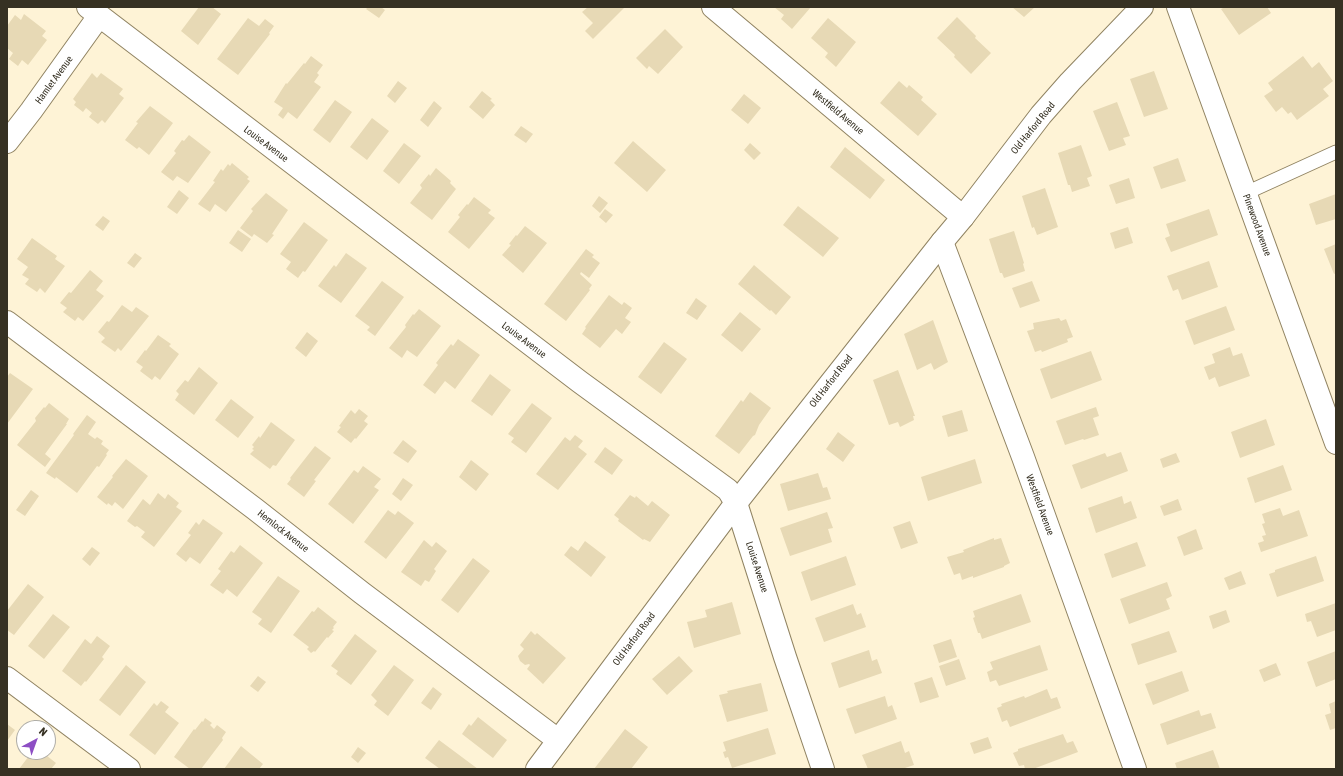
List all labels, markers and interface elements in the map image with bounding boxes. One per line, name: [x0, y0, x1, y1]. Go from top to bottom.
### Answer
street label: Hamlet Avenue: [32, 54, 76, 106]
street label: Westfield Avenue: [810, 87, 866, 137]
street label: Old Harford Road: [1008, 100, 1058, 156]
street label: Louise Avenue: [241, 123, 291, 165]
street label: Pinewood Avenue: [1240, 192, 1274, 258]
street label: Louise Avenue: [499, 319, 549, 361]
street label: Old Harford Road: [807, 352, 855, 410]
street label: Westfield Avenue: [1023, 473, 1057, 537]
street label: Hemlock Avenue: [255, 507, 311, 555]
street label: Louise Avenue: [743, 540, 771, 594]
street label: Old Harford Road: [610, 610, 658, 668]
north arrow: [16, 720, 56, 760]
text: N: [37, 725, 50, 738]

